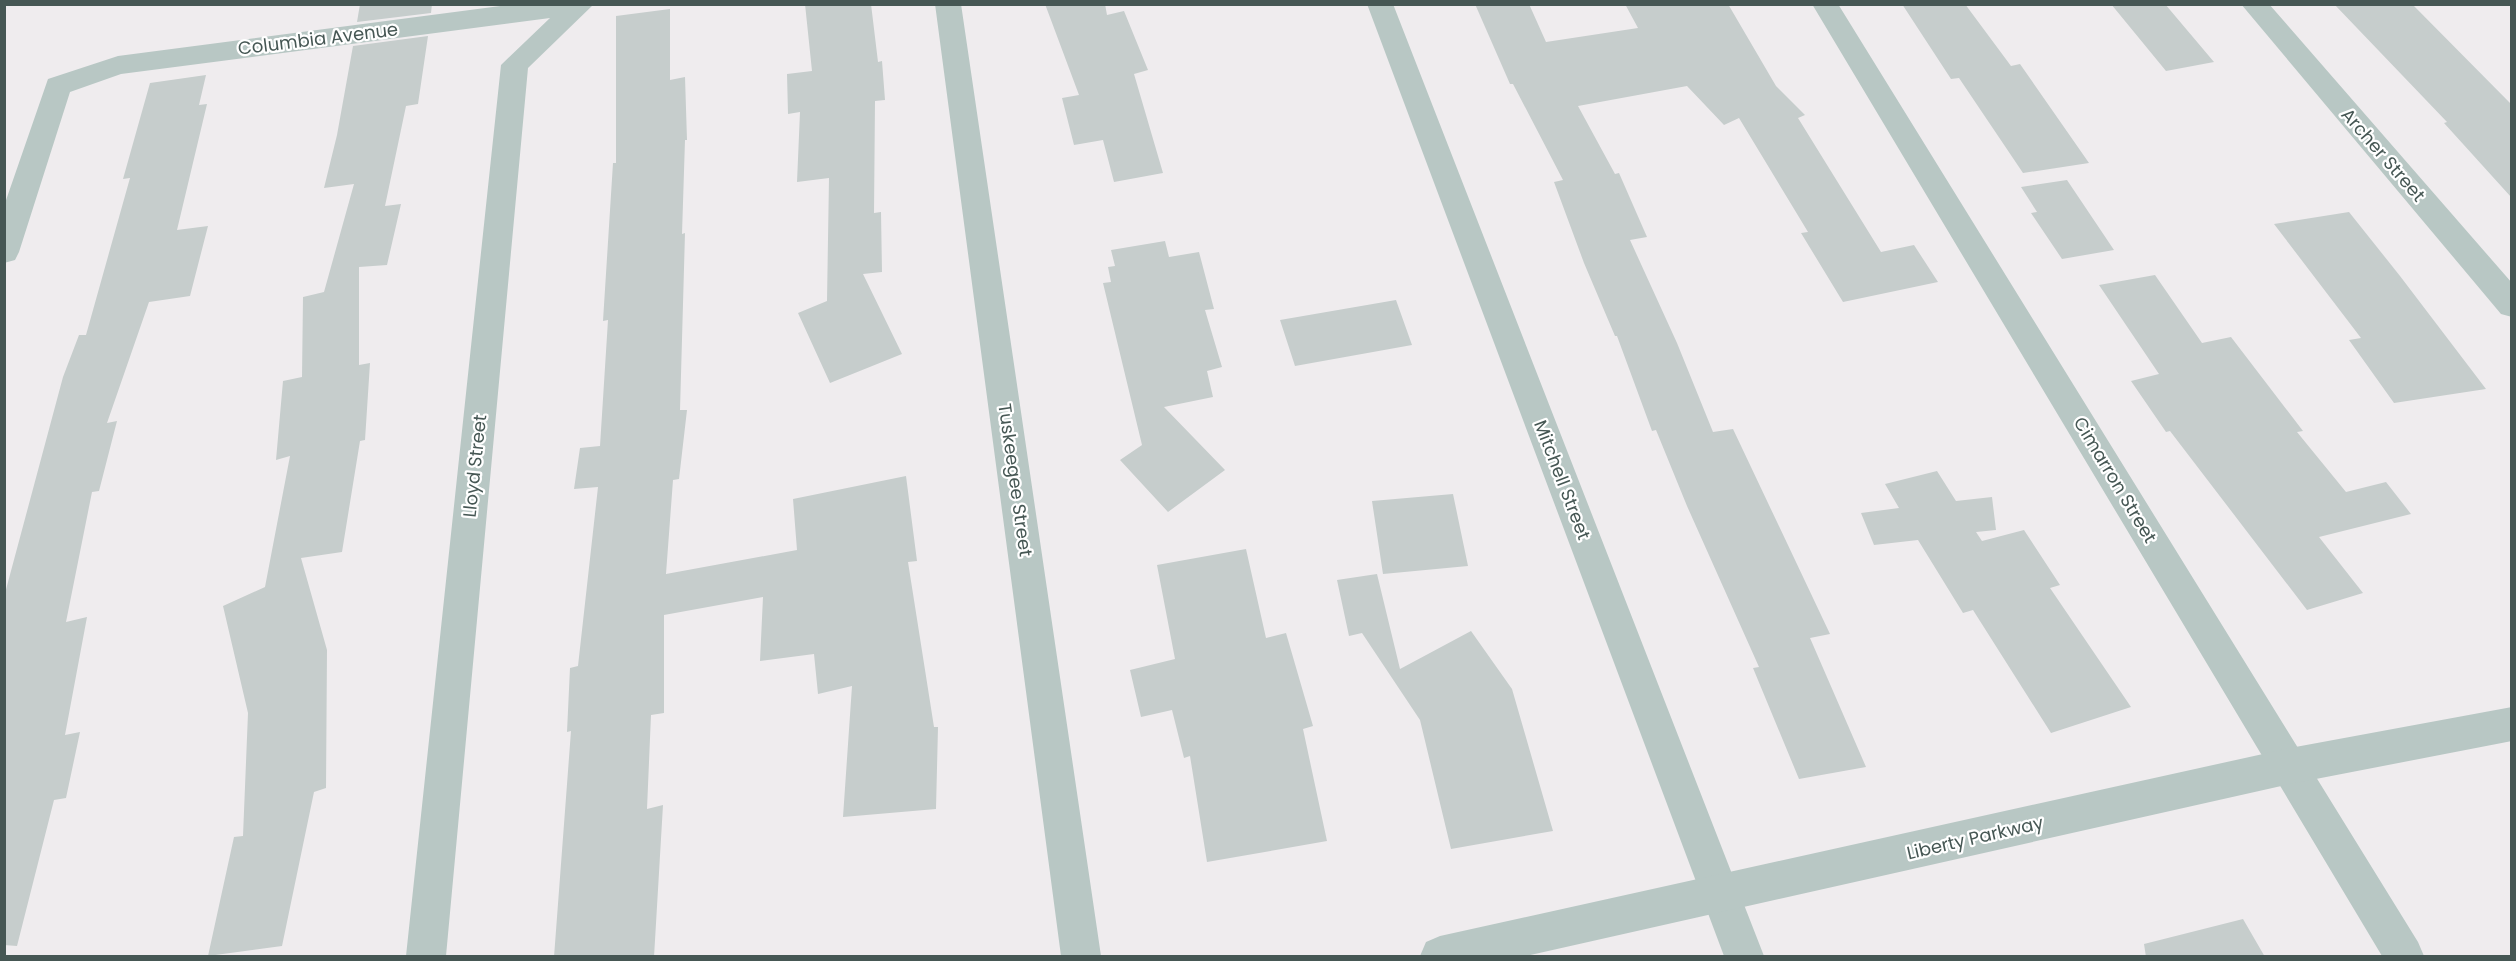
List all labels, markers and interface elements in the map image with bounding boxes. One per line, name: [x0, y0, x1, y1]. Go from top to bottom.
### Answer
street label: Columbia Avenue: [236, 16, 399, 61]
street label: Archer Street: [2336, 102, 2431, 207]
street label: Tuskeegee Street: [992, 402, 1039, 558]
street label: Cimarron Street: [2068, 412, 2163, 547]
street label: Lloyd Street: [457, 413, 492, 519]
street label: Mitchell Street: [1528, 416, 1597, 543]
street label: Liberty Parkway: [1904, 810, 2046, 865]

